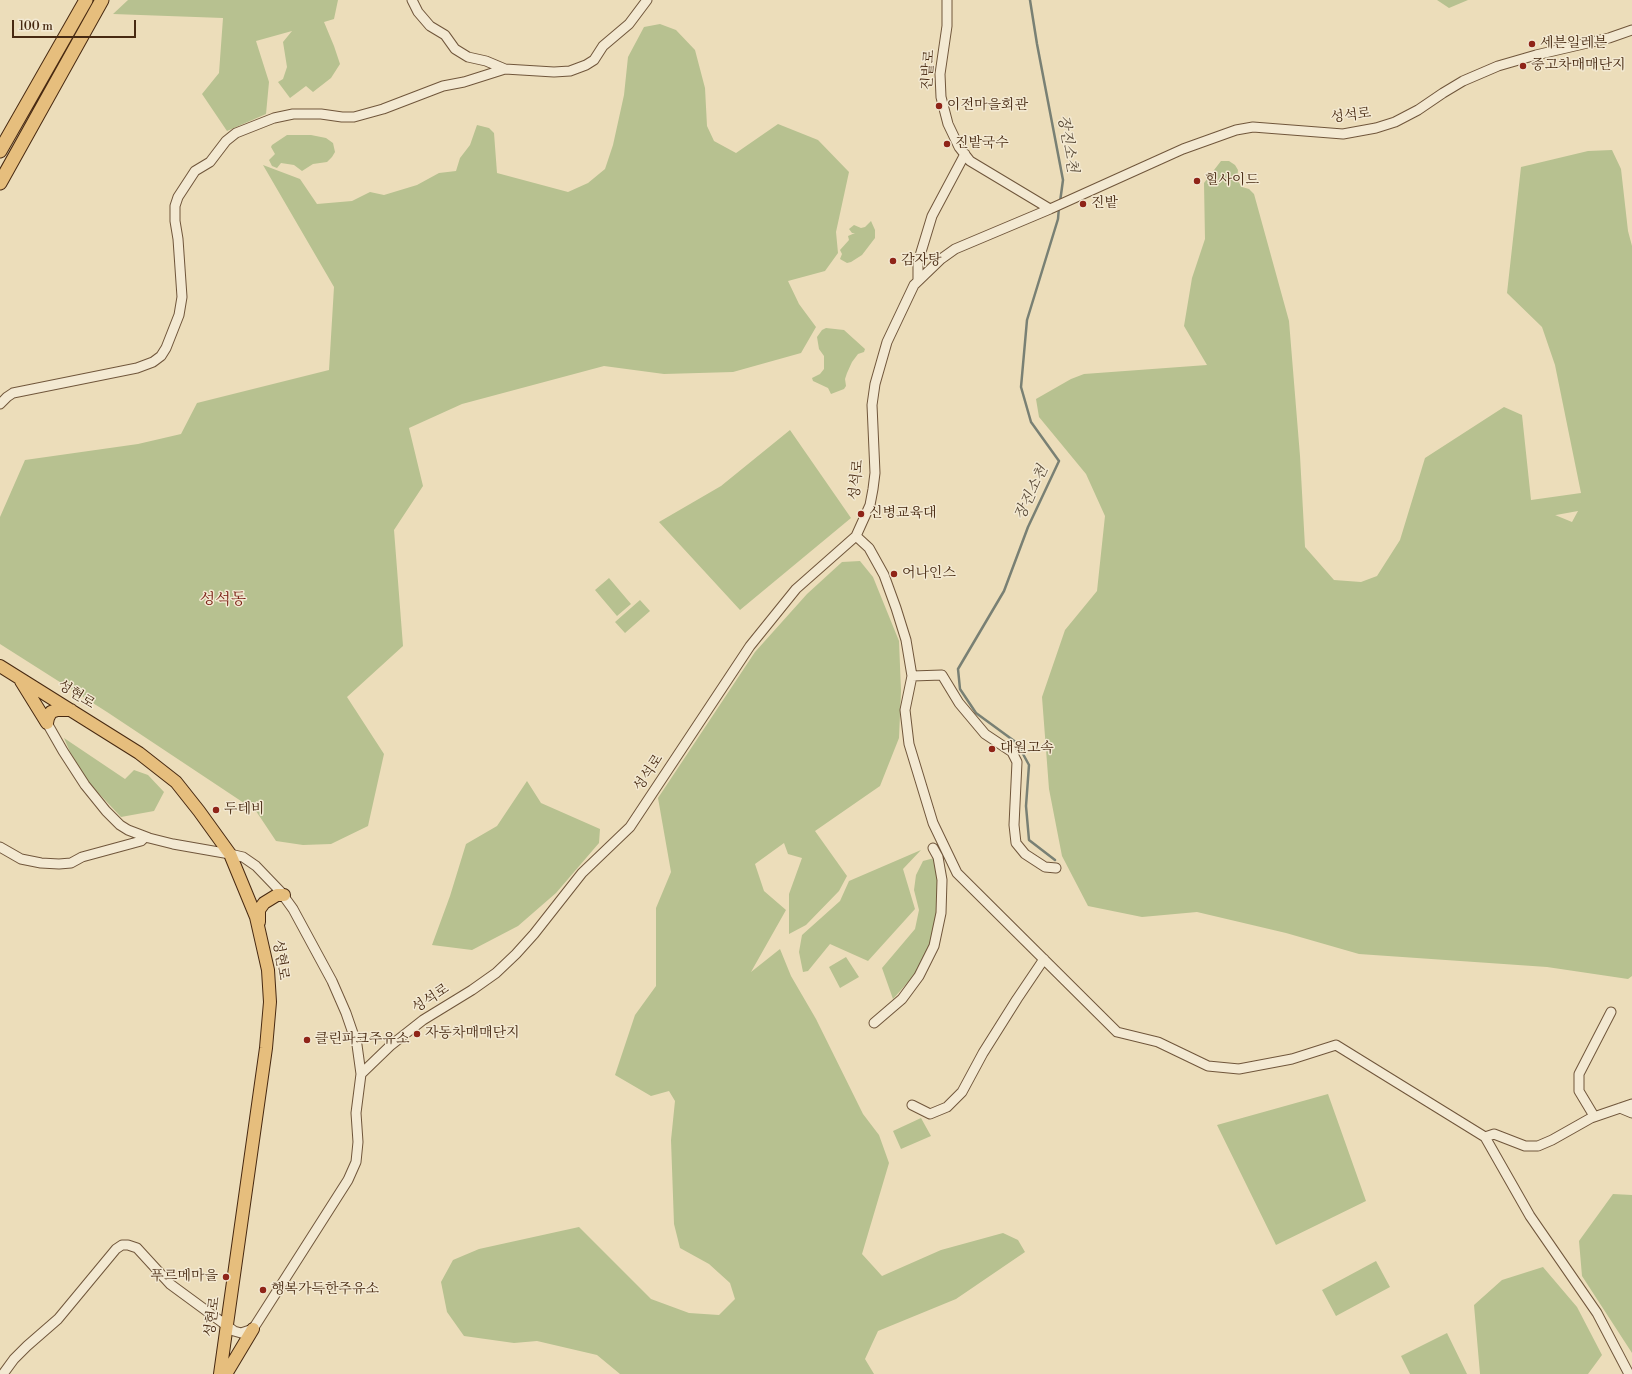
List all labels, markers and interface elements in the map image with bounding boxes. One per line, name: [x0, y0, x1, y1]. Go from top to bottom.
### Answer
scale bar: [14, 12, 138, 38]
text: 100 m: [19, 19, 53, 34]
place label: 세븐일레븐: [1540, 36, 1608, 52]
marker: 세븐일레븐: [1527, 39, 1537, 49]
street label: 진밭로: [919, 49, 939, 91]
place label: 중고차매매단지: [1531, 58, 1626, 74]
marker: 중고차매매단지: [1518, 61, 1528, 71]
place label: 이전마을회관: [947, 98, 1028, 114]
marker: 이전마을회관: [934, 101, 944, 111]
street label: 성석로: [1330, 105, 1372, 127]
water label: 장진소천: [1053, 114, 1081, 174]
place label: 진밭국수: [955, 136, 1009, 152]
marker: 진밭국수: [942, 139, 952, 149]
place label: 힐사이드: [1205, 173, 1259, 189]
marker: 힐사이드: [1192, 176, 1202, 186]
place label: 진밭: [1091, 196, 1118, 212]
marker: 진밭: [1078, 199, 1088, 209]
place label: 감자탕: [901, 253, 942, 269]
marker: 감자탕: [888, 256, 898, 266]
street label: 성석로: [847, 459, 867, 501]
water label: 장진소천: [1012, 463, 1052, 523]
place label: 신병교육대: [869, 506, 937, 522]
marker: 신병교육대: [856, 509, 866, 519]
place label: 어나인스: [902, 566, 956, 582]
marker: 어나인스: [889, 569, 899, 579]
district label: 성석동: [200, 590, 246, 610]
street label: 성현로: [54, 677, 98, 713]
place label: 대원고속: [1000, 741, 1054, 757]
marker: 대원고속: [987, 744, 997, 754]
street label: 성석로: [631, 751, 667, 795]
place label: 두테비: [224, 802, 265, 818]
marker: 두테비: [211, 805, 221, 815]
street label: 성현로: [269, 939, 291, 981]
street label: 성석로: [409, 981, 453, 1017]
place label: 자동차매매단지: [425, 1026, 520, 1042]
marker: 자동차매매단지: [412, 1029, 422, 1039]
place label: 클린파크주유소: [315, 1032, 410, 1048]
marker: 클린파크주유소: [302, 1035, 312, 1045]
place label: 푸르메마을: [150, 1269, 218, 1285]
marker: 푸르메마을: [221, 1272, 231, 1282]
place label: 행복가득한주유소: [271, 1282, 379, 1298]
marker: 행복가득한주유소: [258, 1285, 268, 1295]
street label: 성현로: [202, 1296, 224, 1338]

